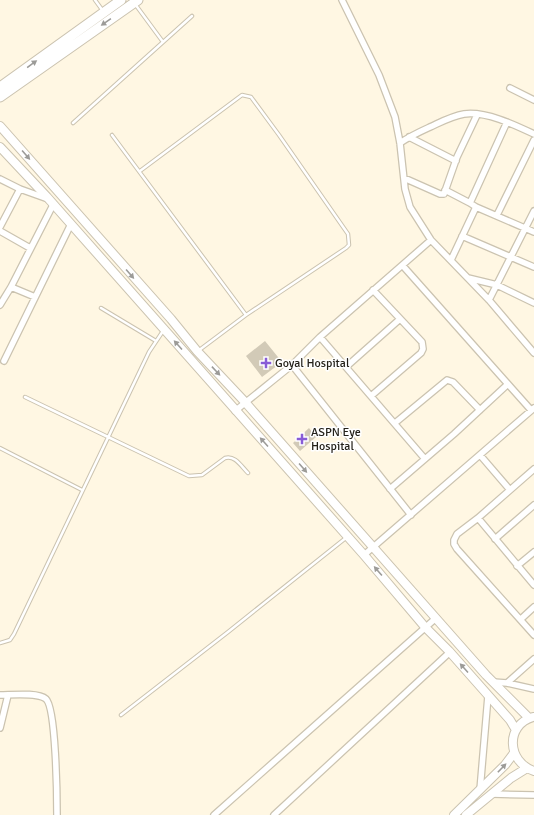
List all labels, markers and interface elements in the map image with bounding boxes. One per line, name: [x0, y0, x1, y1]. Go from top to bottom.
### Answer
one-way arrow: [101, 18, 111, 26]
one-way arrow: [26, 60, 37, 68]
one-way arrow: [21, 150, 30, 160]
one-way arrow: [126, 268, 135, 279]
one-way arrow: [173, 339, 182, 350]
place label: Goyal Hospital: [275, 356, 350, 371]
marker: Goyal Hospital: [260, 357, 272, 369]
one-way arrow: [211, 366, 221, 376]
place label: ASPN Eye Hospital: [311, 425, 361, 454]
marker: ASPN Eye Hospital: [296, 433, 308, 445]
one-way arrow: [259, 437, 268, 447]
one-way arrow: [298, 463, 308, 473]
one-way arrow: [373, 565, 382, 576]
one-way arrow: [459, 663, 468, 673]
one-way arrow: [497, 763, 507, 773]

